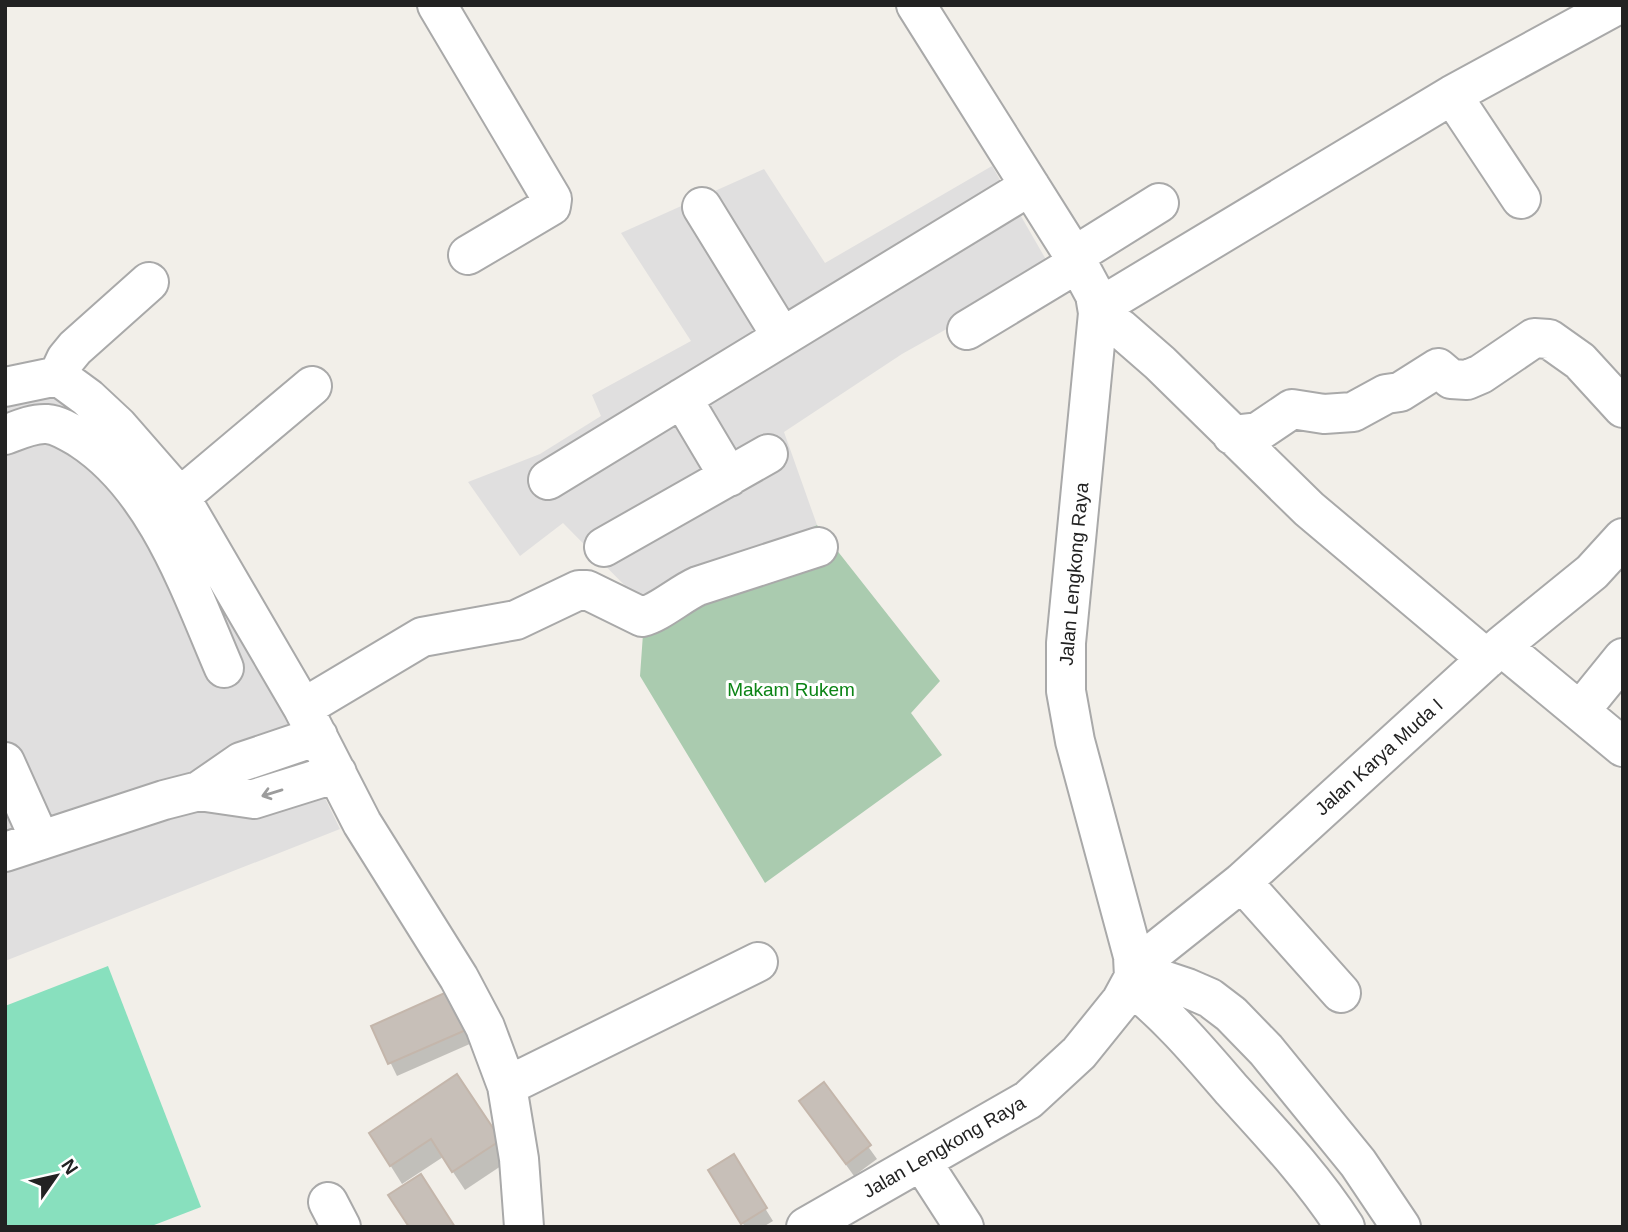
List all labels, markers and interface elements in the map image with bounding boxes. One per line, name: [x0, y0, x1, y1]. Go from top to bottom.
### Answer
street label: Jalan Lengkong Raya: [1056, 481, 1093, 666]
park label: Makam Rukem: [727, 679, 855, 700]
street label: Jalan Karya Muda I: [1311, 694, 1447, 820]
one-way arrow: [261, 788, 283, 801]
street label: Jalan Lengkong Raya: [859, 1092, 1029, 1202]
north arrow: [21, 1141, 91, 1211]
text: N: [57, 1155, 82, 1178]

